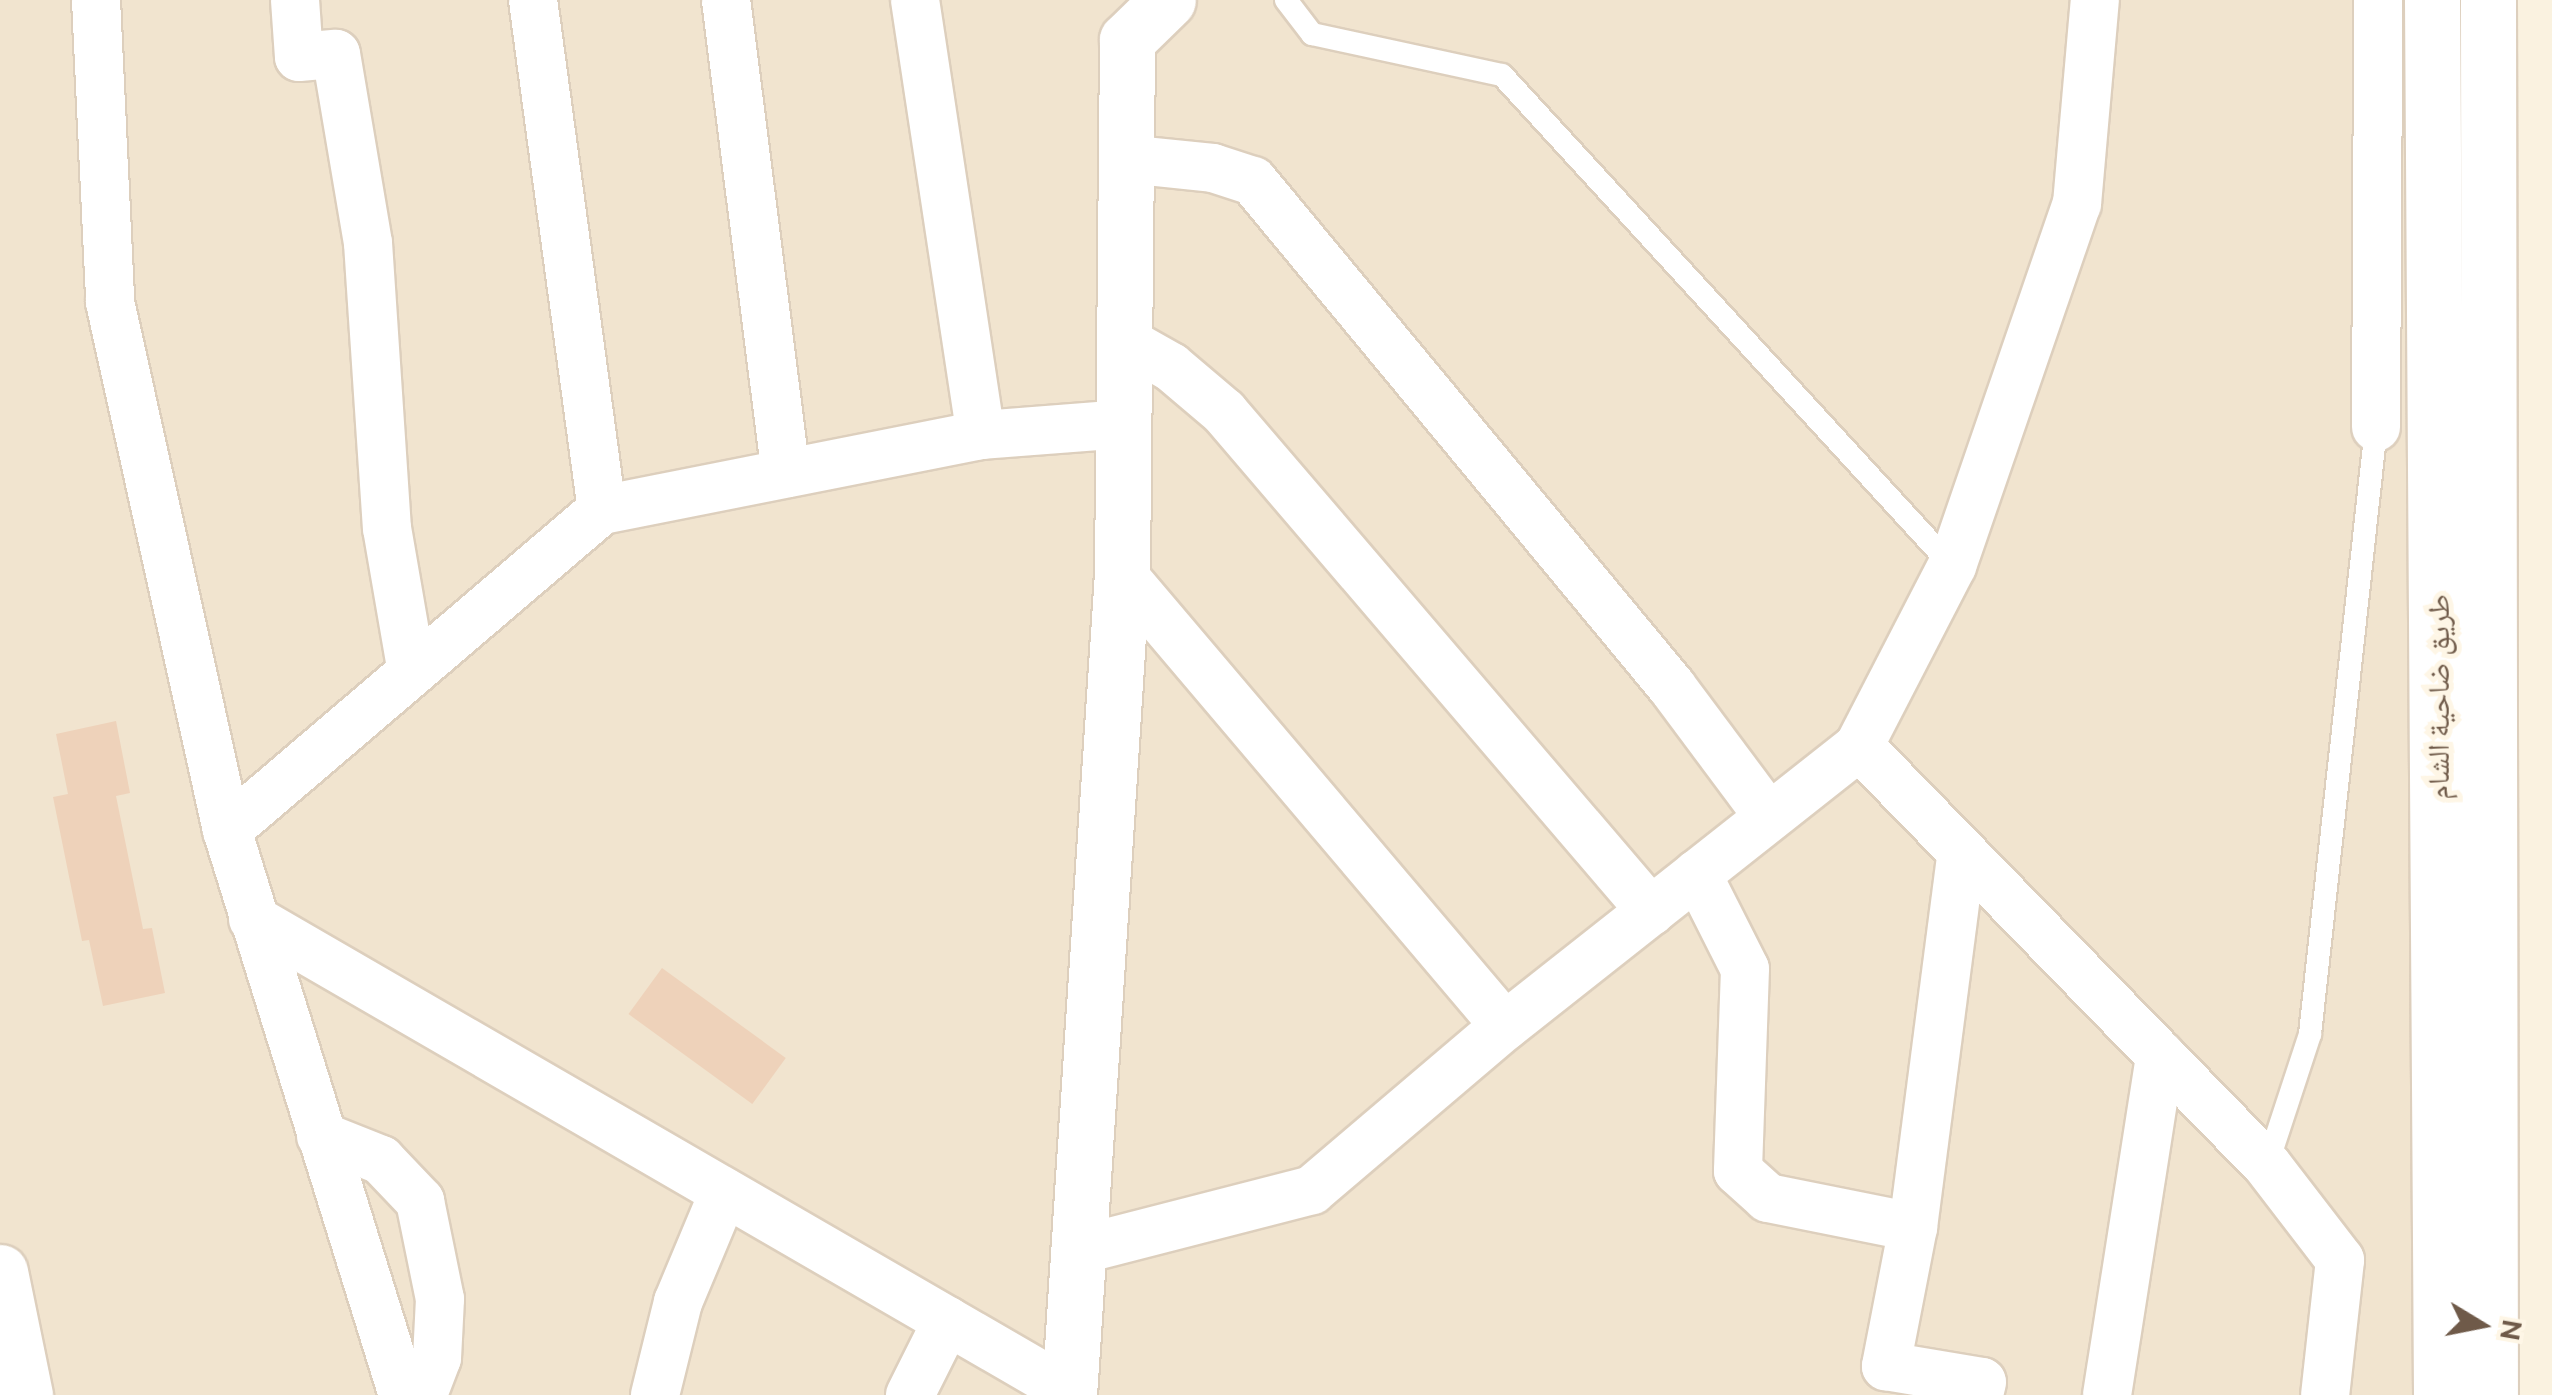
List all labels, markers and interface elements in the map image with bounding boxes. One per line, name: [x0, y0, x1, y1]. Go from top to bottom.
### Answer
street label: طريق ضاحية الشام: [2420, 594, 2456, 800]
north arrow: [2432, 1275, 2532, 1375]
text: N: [2495, 1317, 2529, 1343]

